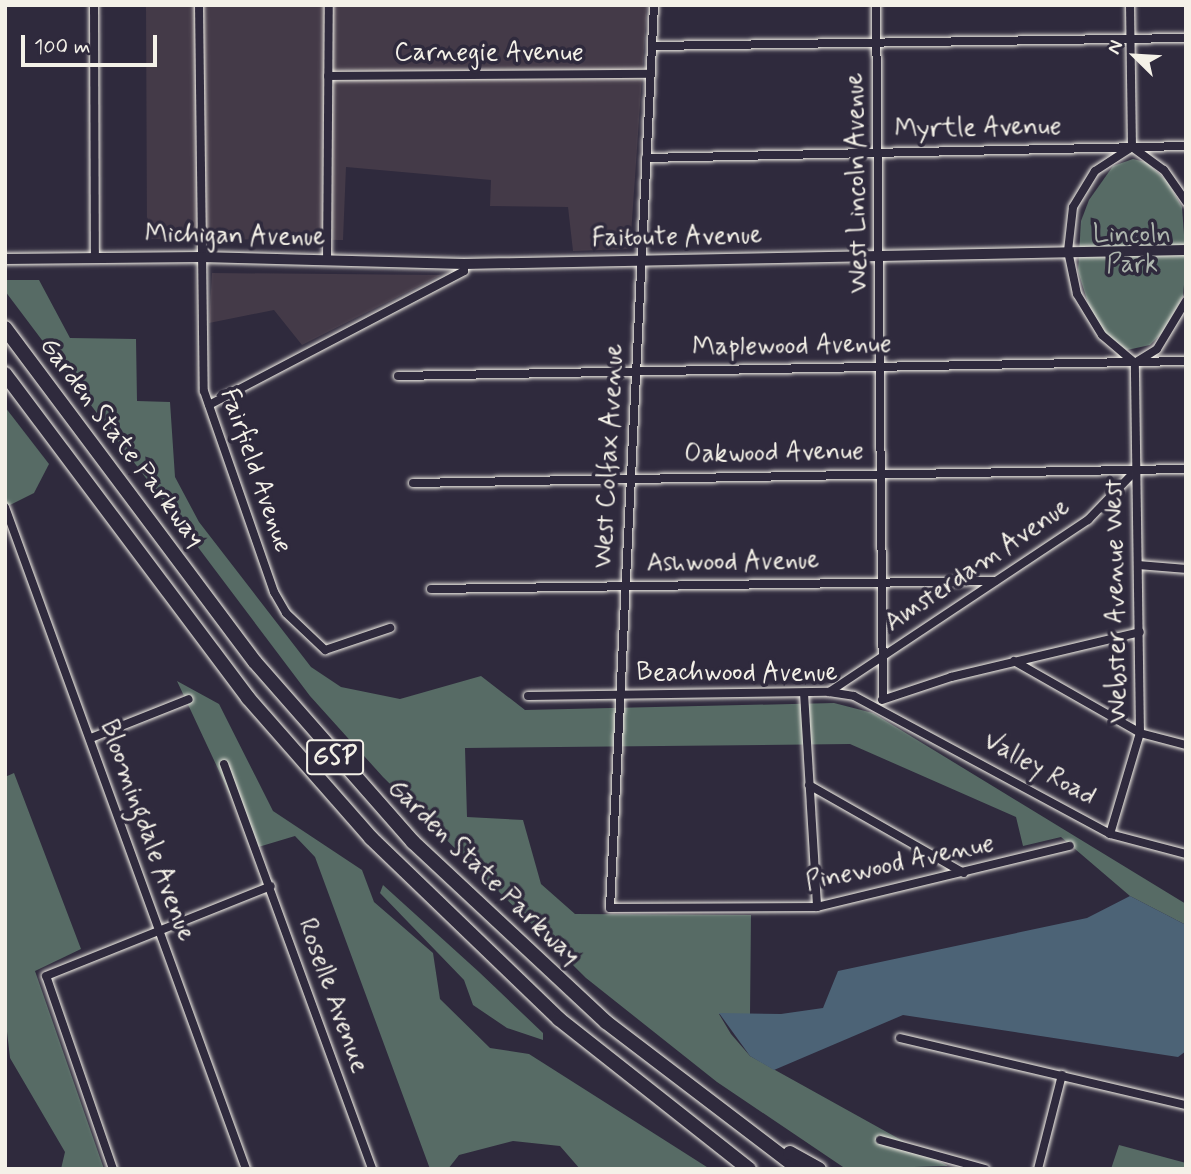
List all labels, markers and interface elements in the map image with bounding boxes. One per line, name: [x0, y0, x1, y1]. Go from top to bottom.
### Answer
scale bar: [24, 21, 161, 65]
north arrow: [1100, 21, 1170, 91]
text: 100 m: [34, 33, 90, 61]
text: N: [1101, 36, 1129, 58]
street label: Carnegie Avenue: [393, 38, 585, 70]
street label: West Lincoln Avenue: [840, 69, 876, 297]
street label: Myrtle Avenue: [893, 112, 1063, 146]
street label: Michigan Avenue: [141, 220, 329, 254]
park label: Lincoln Park: [1093, 220, 1171, 282]
street label: Faitoute Avenue: [589, 221, 765, 255]
street label: Maplewood Avenue: [689, 330, 895, 364]
street label: Garden State Parkway: [34, 335, 208, 551]
street label: West Colfax Avenue: [589, 344, 631, 568]
street label: Fairfield Avenue: [211, 382, 299, 560]
street label: Oakwood Avenue: [682, 437, 866, 471]
street label: Webster Avenue West: [1099, 480, 1135, 722]
street label: Amsterdam Avenue: [878, 491, 1078, 641]
street label: Ashwood Avenue: [643, 546, 823, 580]
street label: Beachwood Avenue: [633, 658, 841, 690]
street label: Bloomingdale Avenue: [91, 714, 201, 948]
street label: Valley Road: [977, 726, 1101, 814]
road number: GSP: [305, 736, 365, 778]
street label: Garden State Parkway: [383, 776, 583, 970]
street label: Pinewood Avenue: [805, 829, 995, 899]
street label: Roselle Avenue: [290, 915, 374, 1077]

